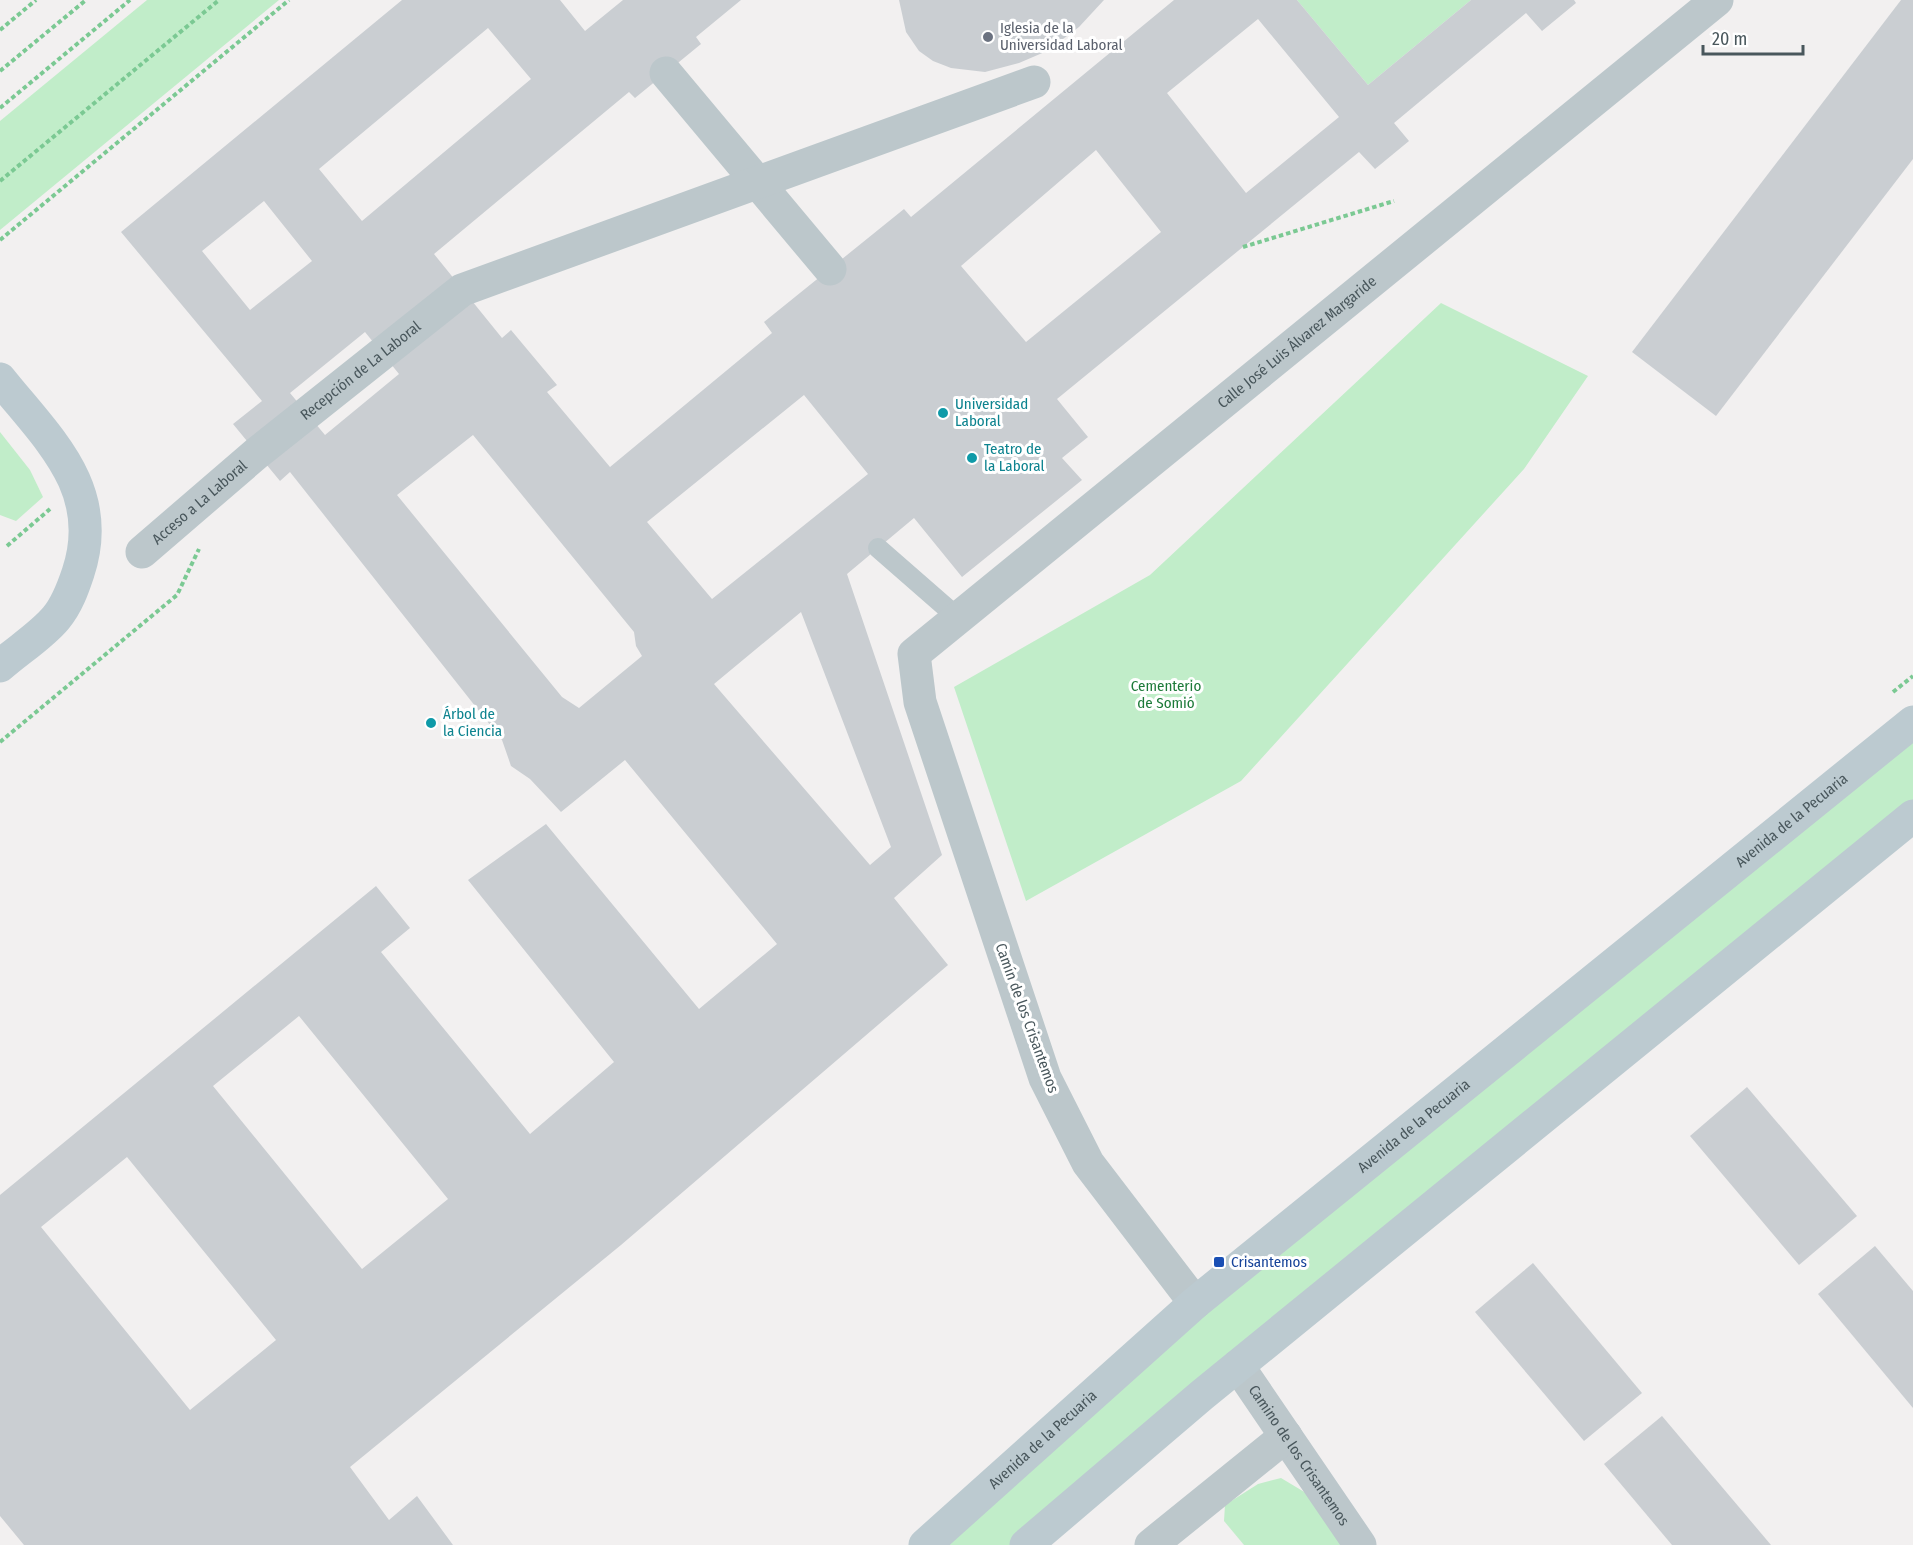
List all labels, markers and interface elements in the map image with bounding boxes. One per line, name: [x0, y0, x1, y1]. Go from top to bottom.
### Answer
scale bar: [1703, 18, 1804, 56]
place label: Iglesia de la Universidad Laboral: [1000, 19, 1122, 54]
text: 20 m: [1712, 28, 1747, 50]
marker: Iglesia de la Universidad Laboral: [981, 30, 995, 44]
street label: Calle José Luis Álvarez Margaride: [1214, 272, 1380, 412]
street label: Recepción de La Laboral: [297, 317, 424, 424]
place label: Universidad Laboral: [955, 395, 1028, 430]
marker: Universidad Laboral: [936, 406, 950, 420]
place label: Teatro de la Laboral: [984, 440, 1044, 475]
marker: Teatro de la Laboral: [965, 451, 979, 465]
street label: Acceso a La Laboral: [148, 457, 251, 548]
park label: Cementerio de Somió: [1131, 677, 1201, 712]
place label: Árbol de la Ciencia: [443, 705, 502, 740]
marker: Árbol de la Ciencia: [424, 716, 438, 730]
street label: Avenida de la Pecuaria: [1732, 770, 1851, 871]
street label: Camín de los Crisantemos: [991, 941, 1063, 1095]
street label: Avenida de la Pecuaria: [1354, 1075, 1473, 1177]
place label: Crisantemos: [1231, 1253, 1307, 1271]
marker: Crisantemos: [1212, 1255, 1226, 1269]
street label: Camino de los Crisantemos: [1245, 1382, 1353, 1529]
street label: Avenida de la Pecuaria: [985, 1386, 1100, 1493]

